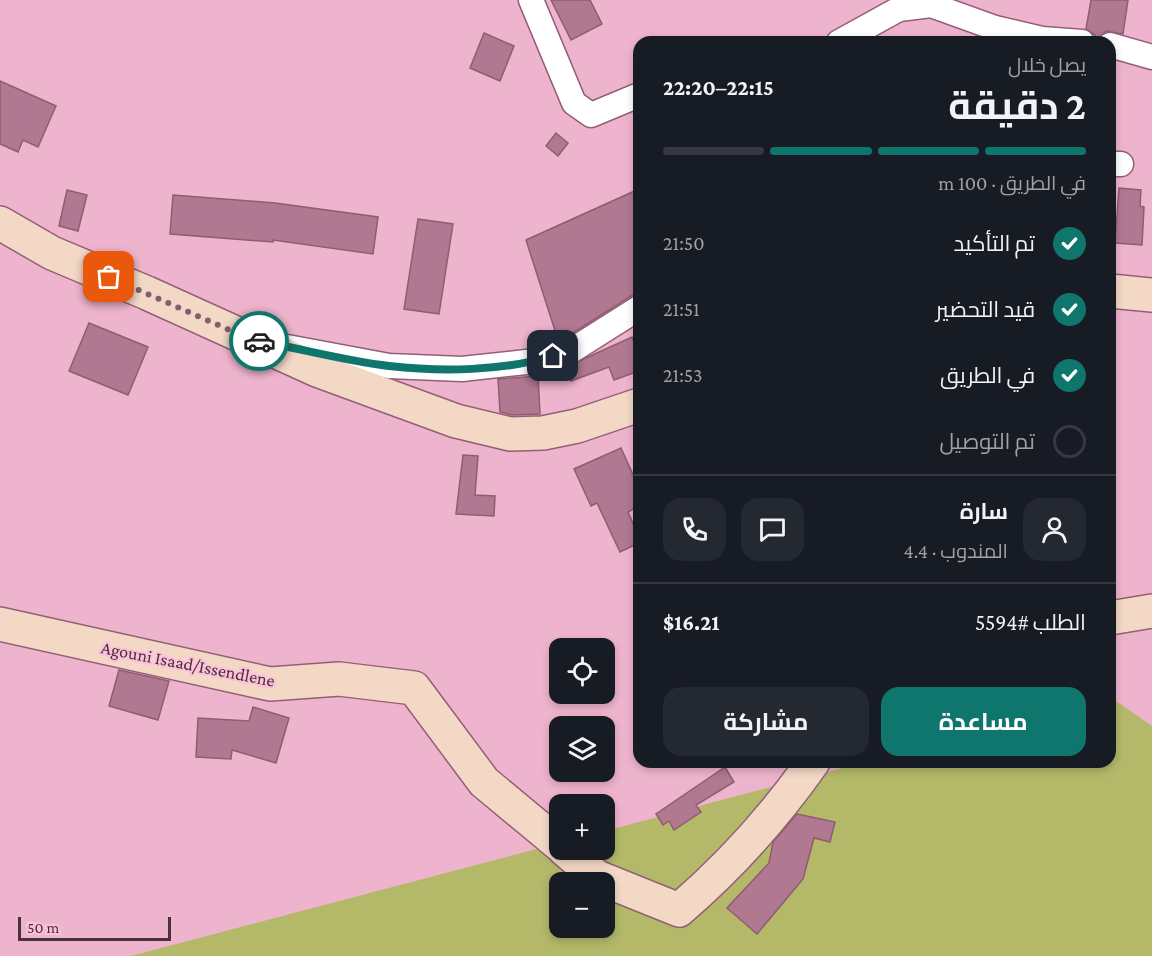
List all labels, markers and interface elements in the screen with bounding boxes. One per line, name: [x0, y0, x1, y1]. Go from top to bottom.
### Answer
text: يصل خلال: [1008, 54, 1086, 76]
text: 22:15–22:20: [663, 75, 774, 100]
text: 2 دقيقة: [948, 84, 1086, 127]
text: في الطريق · 100 m: [938, 172, 1086, 194]
icon: check: [1053, 227, 1086, 260]
text: تم التأكيد: [954, 231, 1035, 256]
text: 21:50: [663, 232, 704, 254]
pin: [83, 251, 134, 302]
icon: bag: [92, 260, 125, 293]
icon: check: [1053, 293, 1086, 326]
text: قيد التحضير: [936, 297, 1035, 322]
text: 21:51: [663, 298, 700, 320]
courier: [229, 311, 289, 371]
icon: car: [243, 325, 276, 358]
pin: [527, 330, 578, 381]
icon: home: [536, 339, 569, 372]
icon: check: [1053, 359, 1086, 392]
text: في الطريق: [940, 363, 1035, 388]
text: 21:53: [663, 364, 702, 386]
text: تم التوصيل: [939, 429, 1035, 454]
button: phone: [663, 498, 726, 561]
button: chat: [741, 498, 804, 561]
button: person: [1023, 498, 1086, 561]
text: سارة: [960, 499, 1008, 524]
text: المندوب · 4.4: [904, 540, 1008, 562]
text: $16.21: [663, 610, 720, 635]
text: الطلب #5594: [975, 610, 1086, 635]
street label: Agouni Isaad/Issendlene: [99, 637, 277, 691]
map controls: [549, 638, 615, 938]
button: locate: [549, 638, 615, 704]
button: مشاركة: [663, 687, 869, 756]
button: مساعدة: [881, 687, 1086, 756]
button: layers: [549, 716, 615, 782]
button: +: [549, 794, 615, 860]
button: −: [549, 872, 615, 938]
scale bar: [18, 914, 171, 942]
text: 50 m: [27, 919, 59, 936]

